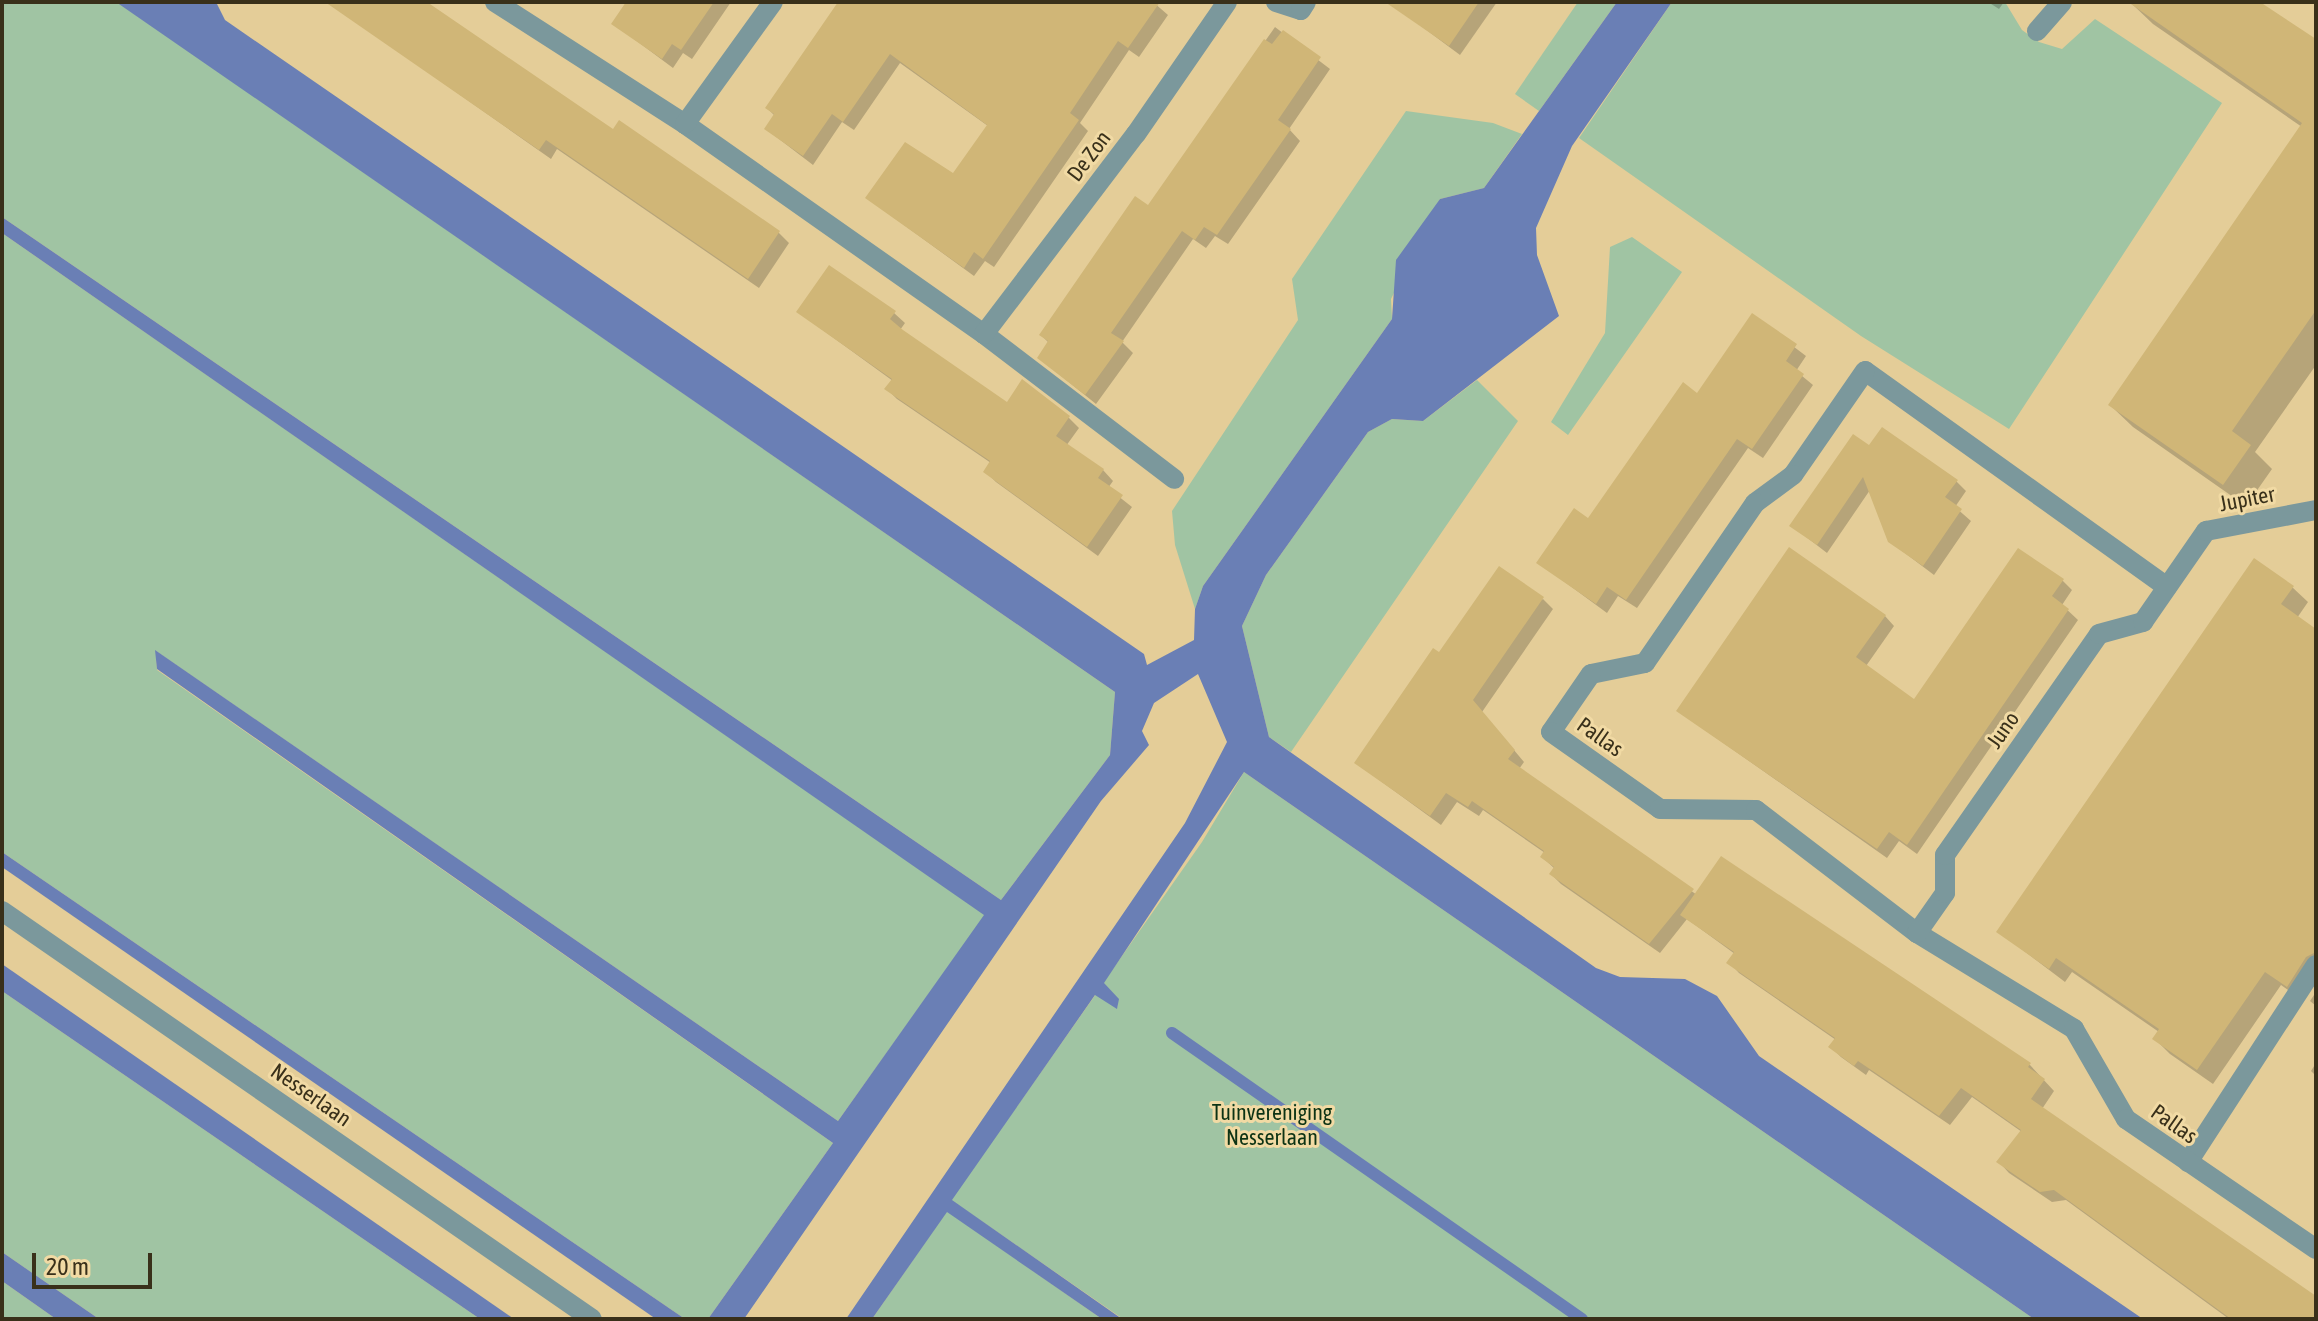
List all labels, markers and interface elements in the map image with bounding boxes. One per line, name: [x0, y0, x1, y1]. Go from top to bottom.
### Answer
street label: De Zon: [1062, 126, 1116, 186]
street label: Jupiter: [2217, 481, 2277, 517]
street label: Juno: [1981, 707, 2025, 753]
street label: Pallas: [1572, 712, 1628, 762]
street label: Nesserlaan: [266, 1058, 356, 1132]
park label: Tuinvereniging Nesserlaan: [1212, 1099, 1332, 1150]
street label: Pallas: [2146, 1099, 2202, 1149]
scale bar: [36, 1237, 156, 1287]
text: 20 m: [46, 1253, 89, 1280]

